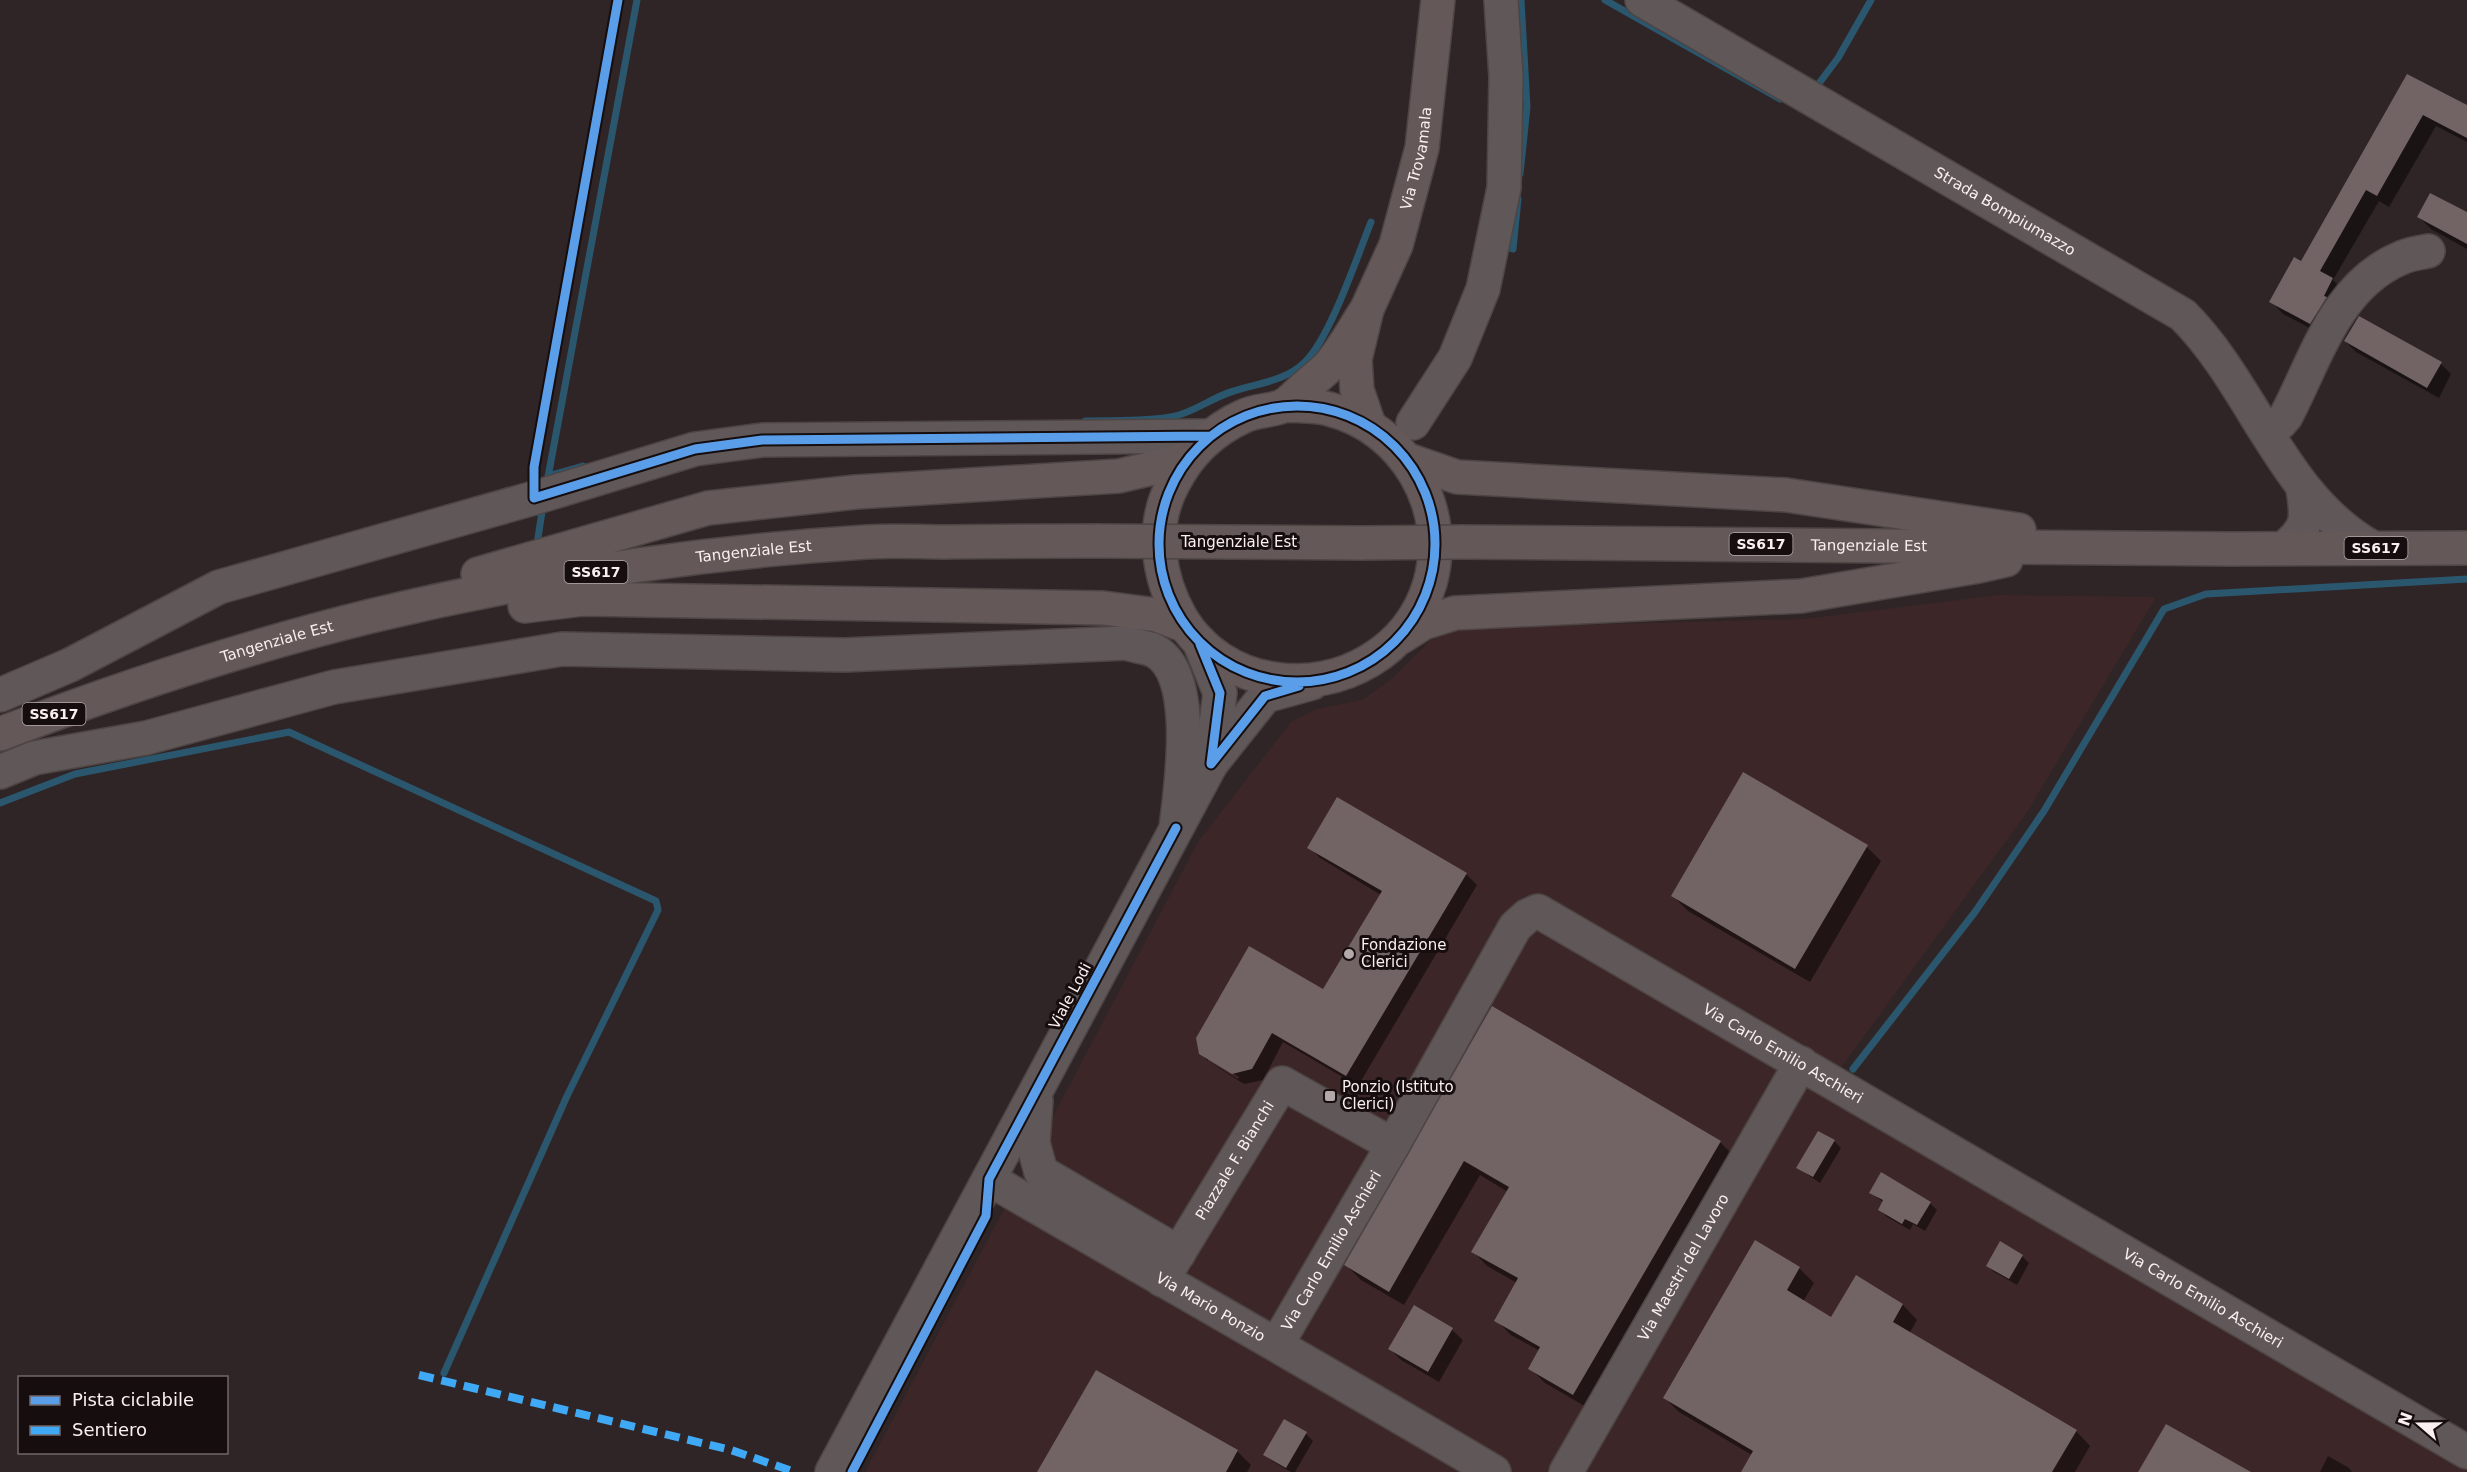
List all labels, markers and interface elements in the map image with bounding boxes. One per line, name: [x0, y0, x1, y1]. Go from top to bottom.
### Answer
street label: Via Trovamala: [1397, 106, 1435, 212]
street label: Strada Bompiumazzo: [1931, 163, 2079, 259]
street label: Tangenziale Est: [1180, 533, 1297, 551]
road number: SS617: [1730, 533, 1792, 555]
street label: Tangenziale Est: [1810, 536, 1927, 555]
street label: Tangenziale Est: [694, 537, 812, 567]
road number: SS617: [2344, 537, 2408, 559]
road number: SS617: [564, 561, 628, 583]
street label: Tangenziale Est: [217, 617, 335, 667]
road number: SS617: [22, 703, 86, 725]
place label: Fondazione Clerici: [1361, 936, 1446, 971]
marker: Fondazione Clerici: [1342, 947, 1356, 961]
street label: Viale Lodi: [1045, 960, 1095, 1032]
street label: Via Carlo Emilio Aschieri: [1700, 1000, 1866, 1107]
place label: Ponzio (Istituto Clerici): [1342, 1078, 1454, 1113]
marker: Ponzio (Istituto Clerici): [1323, 1089, 1337, 1103]
street label: Piazzale F. Bianchi: [1192, 1098, 1278, 1223]
street label: Via Carlo Emilio Aschieri: [1278, 1167, 1385, 1334]
street label: Via Maestri del Lavoro: [1634, 1191, 1733, 1344]
street label: Via Carlo Emilio Aschieri: [2120, 1245, 2286, 1352]
street label: Via Mario Ponzio: [1153, 1269, 1268, 1346]
legend: [18, 1376, 228, 1454]
text: Pista ciclabile: [72, 1389, 194, 1410]
north arrow: [2389, 1394, 2449, 1454]
text: N: [2394, 1409, 2417, 1429]
text: Sentiero: [72, 1419, 147, 1440]

